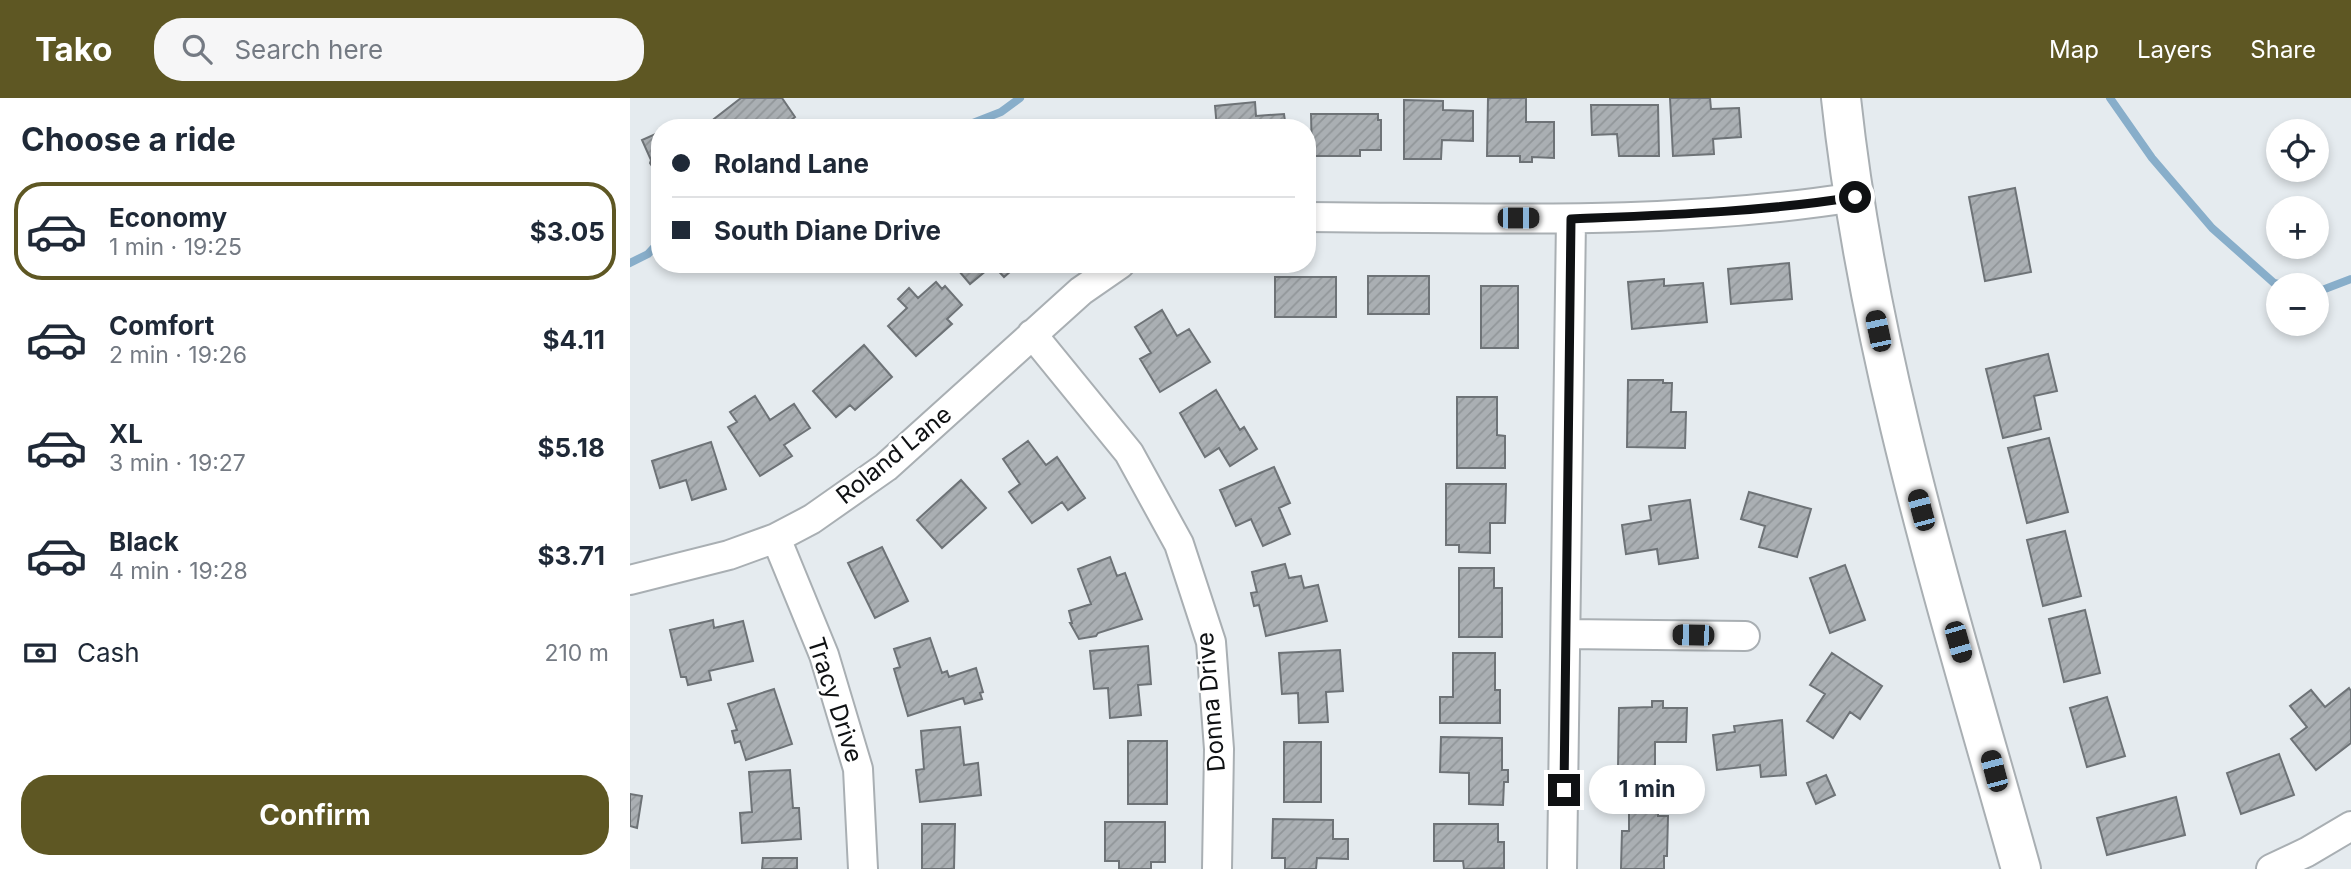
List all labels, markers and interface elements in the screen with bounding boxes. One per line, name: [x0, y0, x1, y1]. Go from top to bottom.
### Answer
search box: [154, 18, 644, 81]
text: Tako: [35, 29, 112, 69]
icon: search: [178, 30, 216, 68]
text: Search here: [234, 34, 383, 65]
text: Map: [2049, 35, 2099, 64]
text: Layers: [2137, 35, 2212, 64]
text: Share: [2250, 35, 2316, 64]
map controls: [2266, 119, 2329, 336]
button: locate: [2266, 119, 2329, 182]
text: Choose a ride: [21, 120, 236, 159]
text: Roland Lane: [714, 148, 869, 179]
route start: [1839, 181, 1871, 213]
button: +: [2266, 196, 2329, 259]
icon: car: [25, 200, 88, 263]
text: Economy: [109, 202, 227, 233]
car: [1498, 208, 1540, 229]
text: South Diane Drive: [714, 215, 941, 246]
text: $3.05: [530, 216, 605, 247]
text: 1 min · 19:25: [109, 233, 242, 261]
button: −: [2266, 273, 2329, 336]
icon: car: [25, 308, 88, 371]
car: [1864, 308, 1893, 354]
text: Comfort: [109, 310, 214, 341]
text: $4.11: [543, 324, 605, 355]
text: 2 min · 19:26: [109, 341, 247, 369]
street label: Roland Lane: [830, 399, 957, 510]
icon: car: [25, 416, 88, 479]
text: XL: [109, 418, 143, 449]
text: $5.18: [537, 432, 605, 463]
text: 3 min · 19:27: [109, 449, 246, 477]
car: [1906, 487, 1937, 533]
icon: car: [25, 524, 88, 587]
text: Black: [109, 526, 179, 557]
text: $3.71: [537, 540, 605, 571]
text: 4 min · 19:28: [109, 557, 248, 585]
car: [1943, 619, 1974, 665]
car: [1672, 624, 1715, 646]
street label: Donna Drive: [1190, 631, 1231, 773]
icon: cash: [21, 634, 59, 672]
street label: Tracy Drive: [802, 634, 869, 766]
text: Cash: [77, 637, 140, 668]
text: 210 m: [544, 639, 609, 667]
car: [1979, 748, 2010, 794]
callout: 1 min: [1588, 766, 1704, 814]
route end: [1548, 774, 1580, 806]
button: Confirm: [21, 775, 609, 855]
text: 1 min: [1619, 775, 1675, 803]

